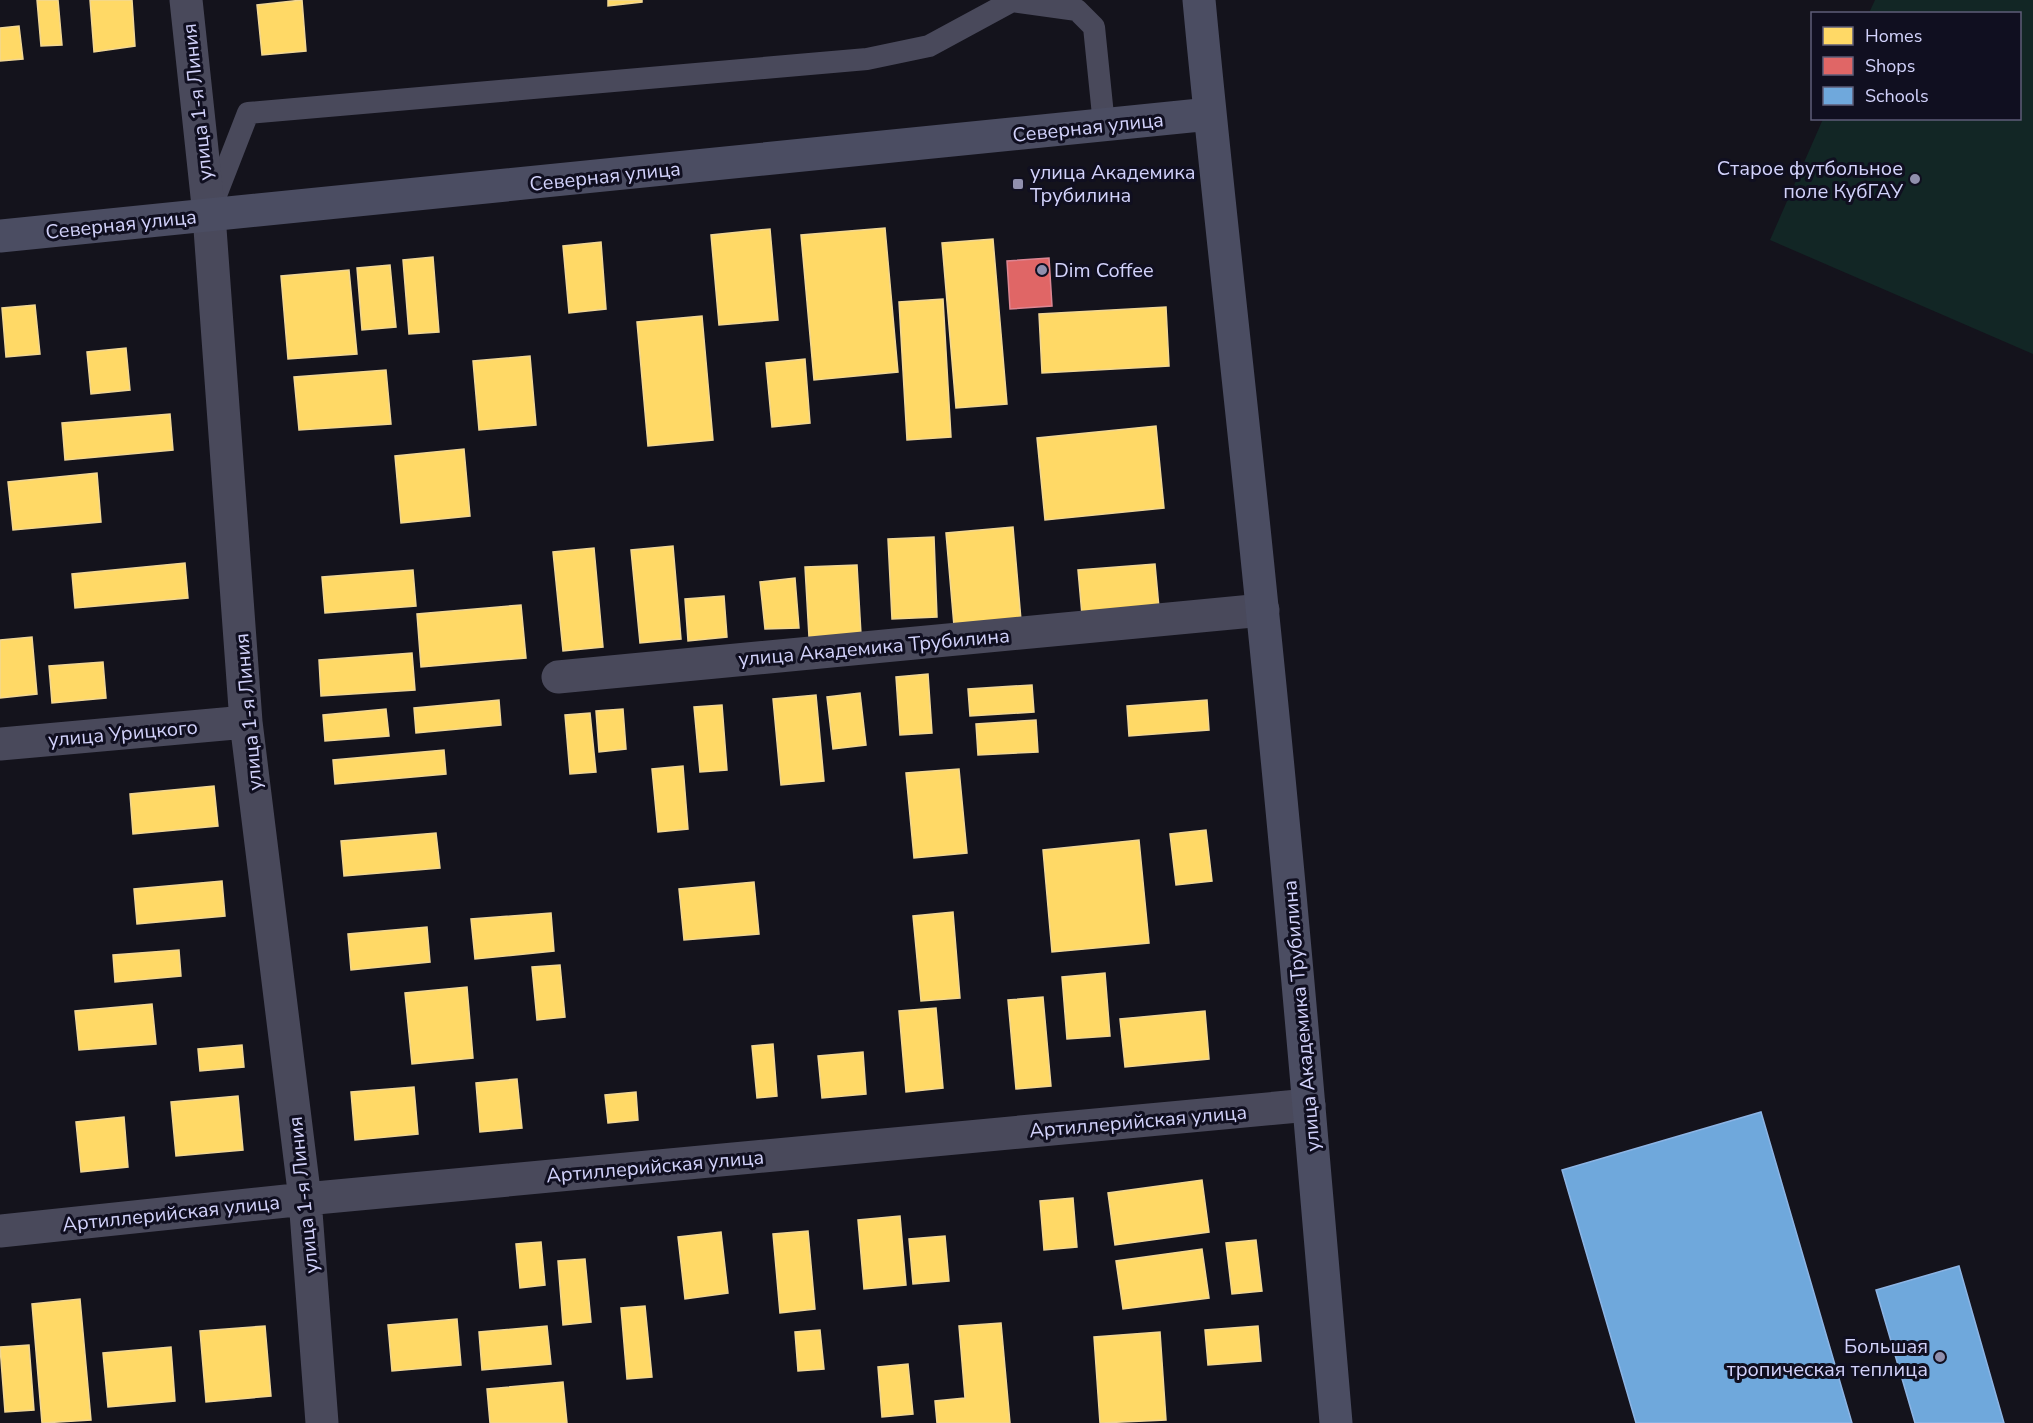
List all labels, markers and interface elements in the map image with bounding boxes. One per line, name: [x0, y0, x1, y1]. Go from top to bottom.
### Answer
legend: [1811, 12, 2021, 120]
street label: улица 1-я Линия: [176, 22, 219, 182]
text: Homes: [1865, 24, 1922, 48]
text: Shops: [1865, 54, 1915, 78]
text: Schools: [1865, 84, 1929, 108]
street label: Северная улица: [1011, 106, 1165, 149]
street label: Северная улица: [528, 155, 682, 198]
place label: Старое футбольное поле КубГАУ: [1717, 155, 1903, 205]
place label: улица Академика Трубилина: [1030, 159, 1196, 209]
marker: Старое футбольное поле КубГАУ: [1908, 172, 1922, 186]
marker: улица Академика Трубилина: [1011, 177, 1025, 191]
street label: Северная улица: [44, 203, 198, 246]
place label: Dim Coffee: [1054, 257, 1154, 284]
marker: Dim Coffee: [1035, 263, 1049, 277]
street label: улица Академика Трубилина: [737, 622, 1011, 673]
street label: улица 1-я Линия: [228, 632, 269, 792]
street label: улица Урицкого: [47, 714, 199, 753]
street label: улица Академика Трубилина: [1276, 879, 1327, 1153]
street label: Артиллерийская улица: [1028, 1099, 1248, 1144]
street label: улица 1-я Линия: [282, 1115, 325, 1275]
street label: Артиллерийская улица: [545, 1144, 765, 1189]
street label: Артиллерийская улица: [61, 1189, 281, 1238]
place label: Большая тропическая теплица: [1727, 1333, 1928, 1383]
marker: Большая тропическая теплица: [1933, 1350, 1947, 1364]

